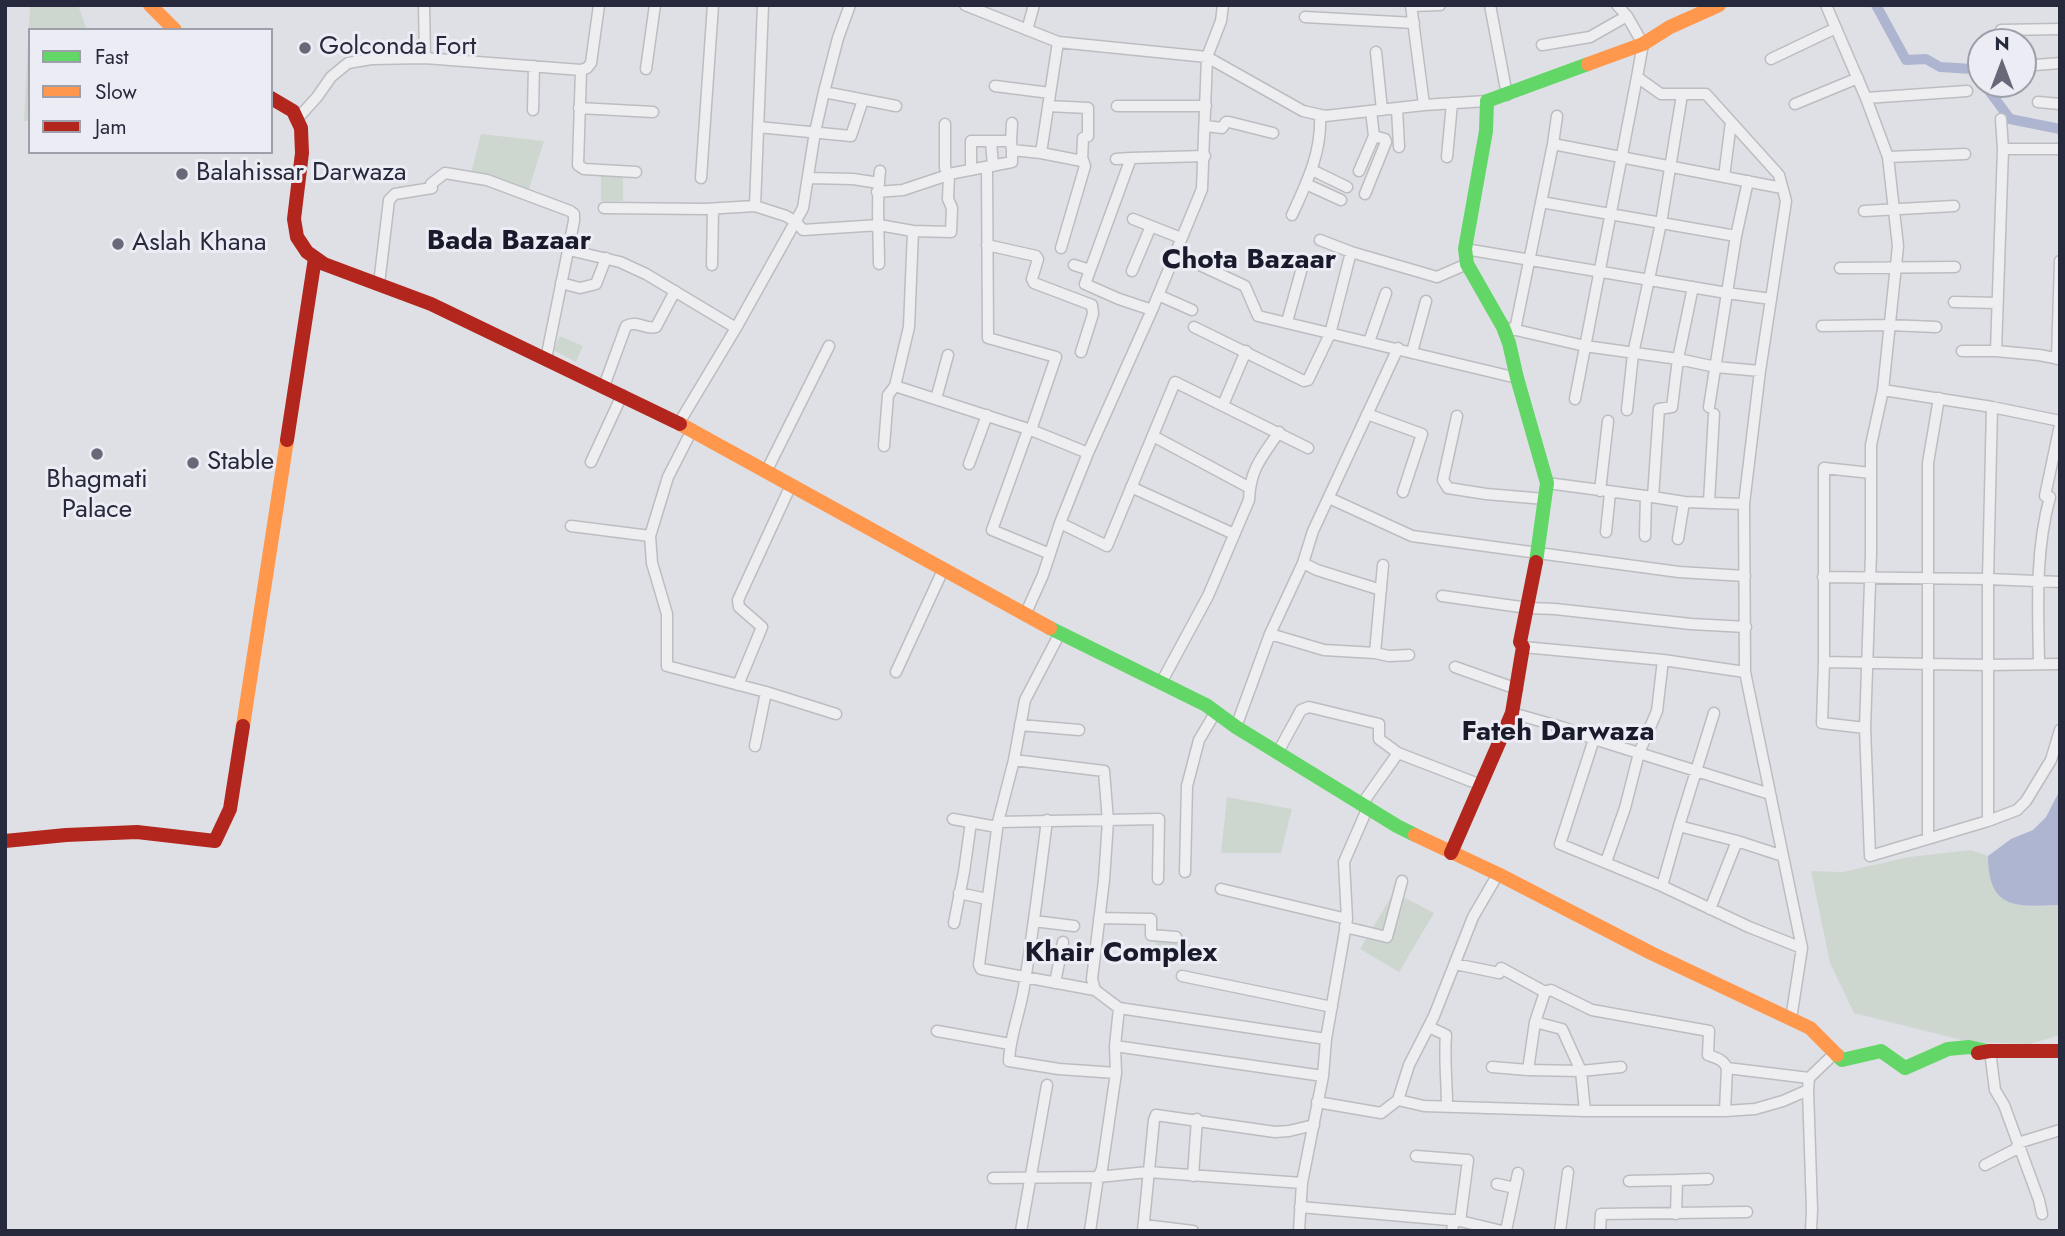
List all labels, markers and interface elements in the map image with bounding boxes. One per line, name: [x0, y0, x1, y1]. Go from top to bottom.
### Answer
legend: [28, 28, 273, 154]
north arrow: [1967, 28, 2037, 98]
text: N: [1994, 30, 2010, 57]
place label: Golconda Fort: [319, 32, 476, 64]
marker: Golconda Fort: [297, 40, 313, 56]
text: Fast: [95, 42, 128, 72]
text: Slow: [95, 77, 137, 107]
text: Jam: [95, 112, 127, 142]
place label: Balahissar Darwaza: [196, 158, 407, 190]
marker: Balahissar Darwaza: [174, 166, 190, 182]
district label: Bada Bazaar: [427, 225, 591, 259]
place label: Aslah Khana: [132, 228, 267, 260]
marker: Aslah Khana: [110, 236, 126, 252]
district label: Chota Bazaar: [1162, 244, 1336, 278]
marker: Bhagmati Palace: [89, 446, 105, 462]
place label: Stable: [207, 447, 274, 479]
marker: Stable: [185, 455, 201, 471]
place label: Bhagmati Palace: [46, 465, 148, 526]
district label: Fateh Darwaza: [1461, 716, 1655, 750]
district label: Khair Complex: [1025, 937, 1217, 971]

